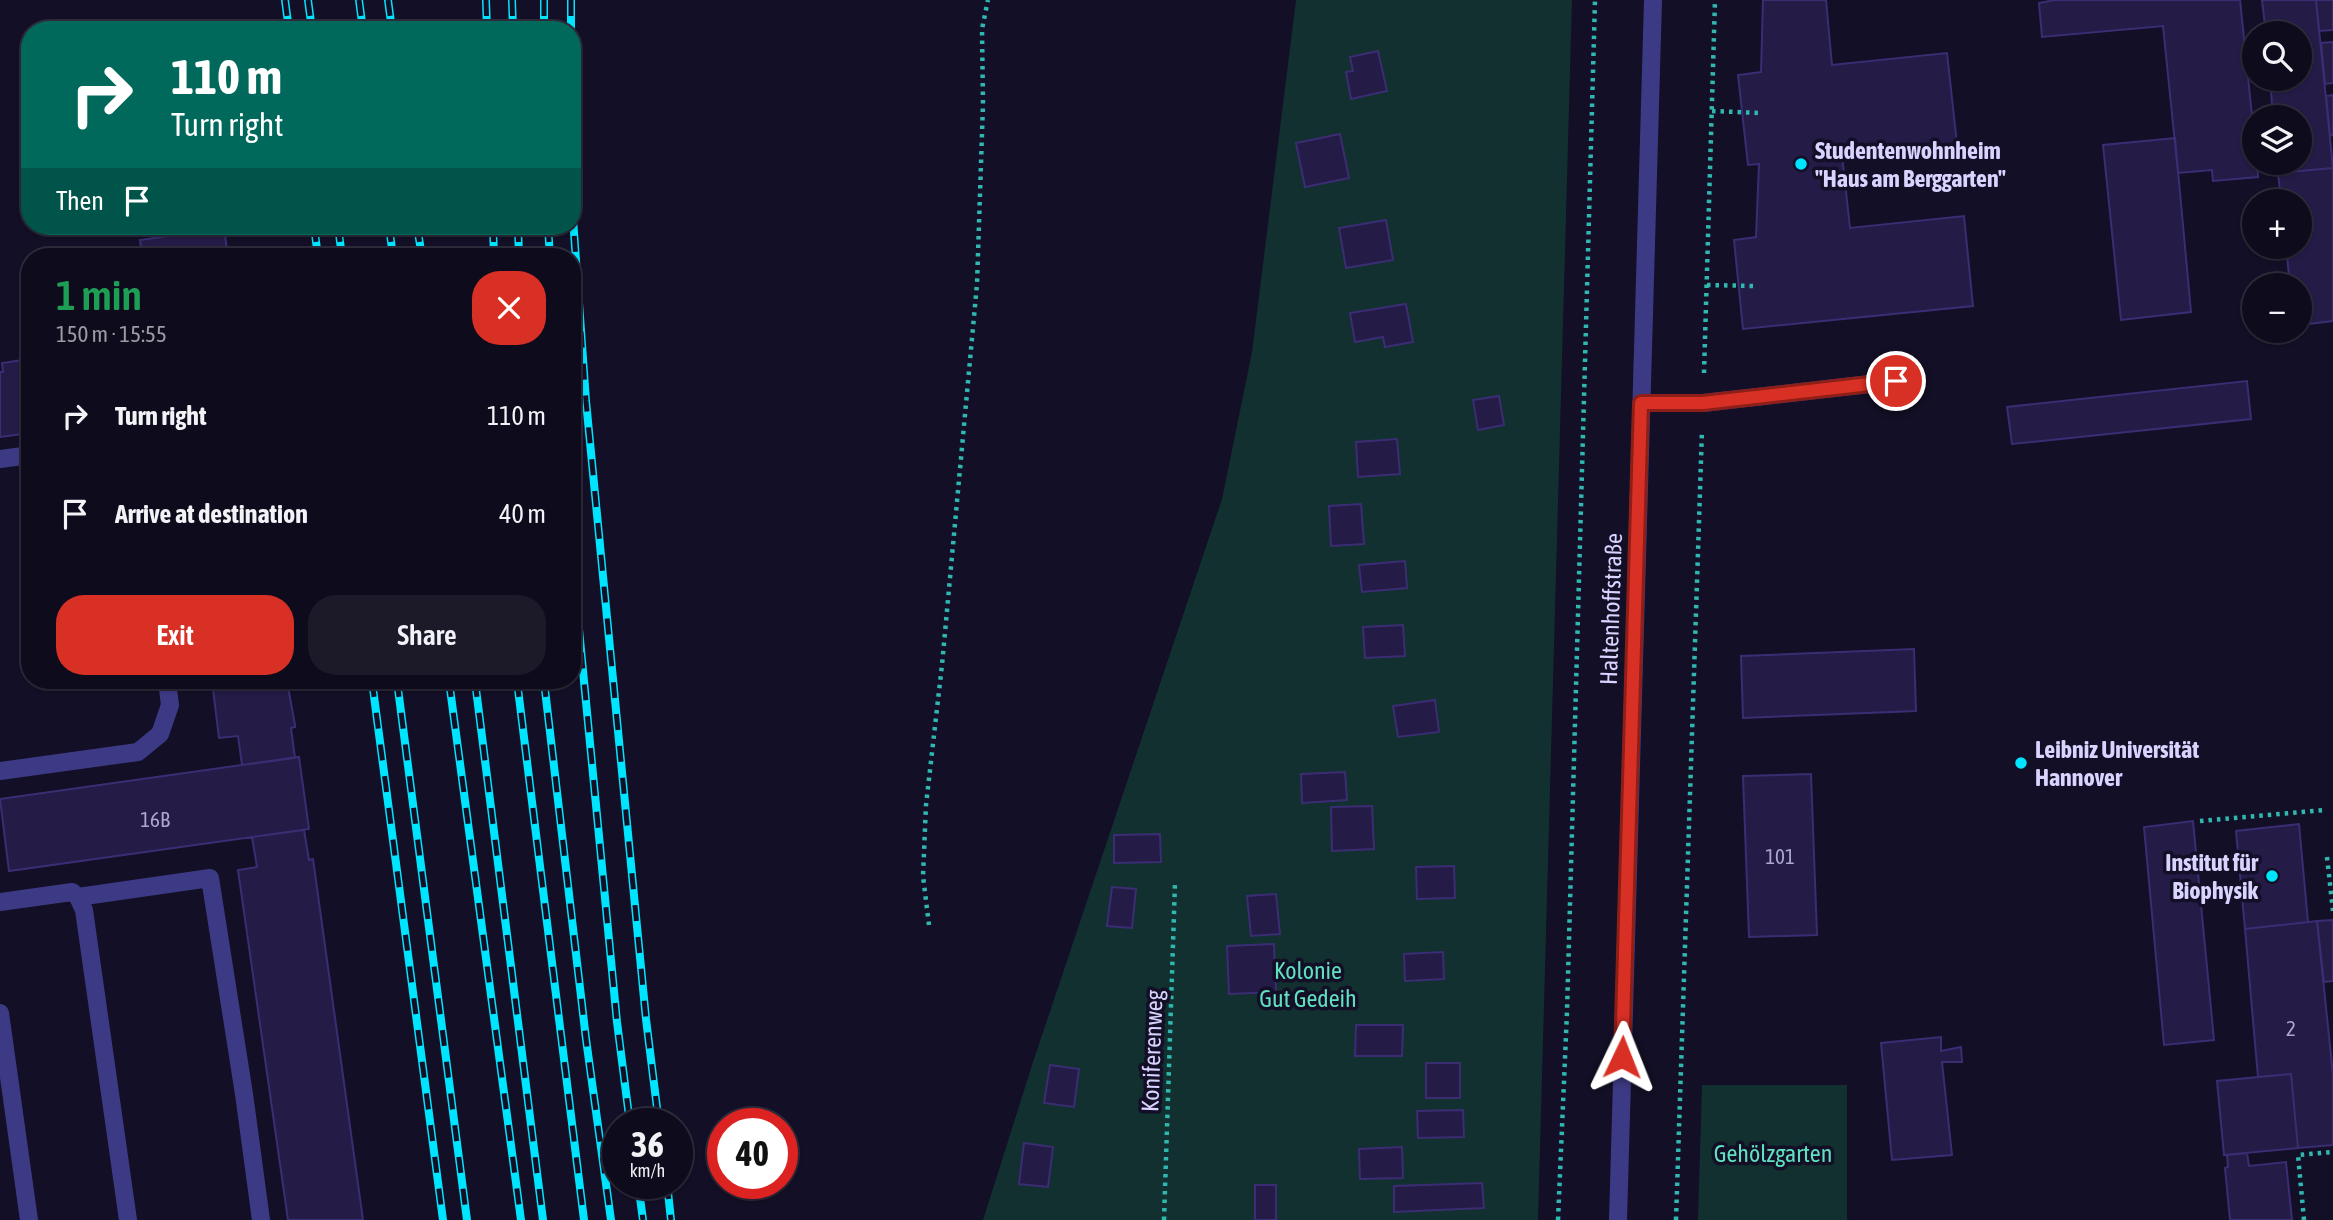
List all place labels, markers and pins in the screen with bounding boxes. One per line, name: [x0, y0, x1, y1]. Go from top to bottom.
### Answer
place label: Studentenwohnheim "Haus am Berggarten": [1815, 137, 2006, 192]
marker: Studentenwohnheim "Haus am Berggarten": [1793, 156, 1809, 172]
pin: [1866, 351, 1926, 411]
place label: Leibniz Universität Hannover: [2035, 736, 2199, 791]
marker: Leibniz Universität Hannover: [2013, 755, 2029, 771]
place label: Institut für Biophysik: [2165, 849, 2259, 904]
marker: Institut für Biophysik: [2264, 868, 2280, 884]

